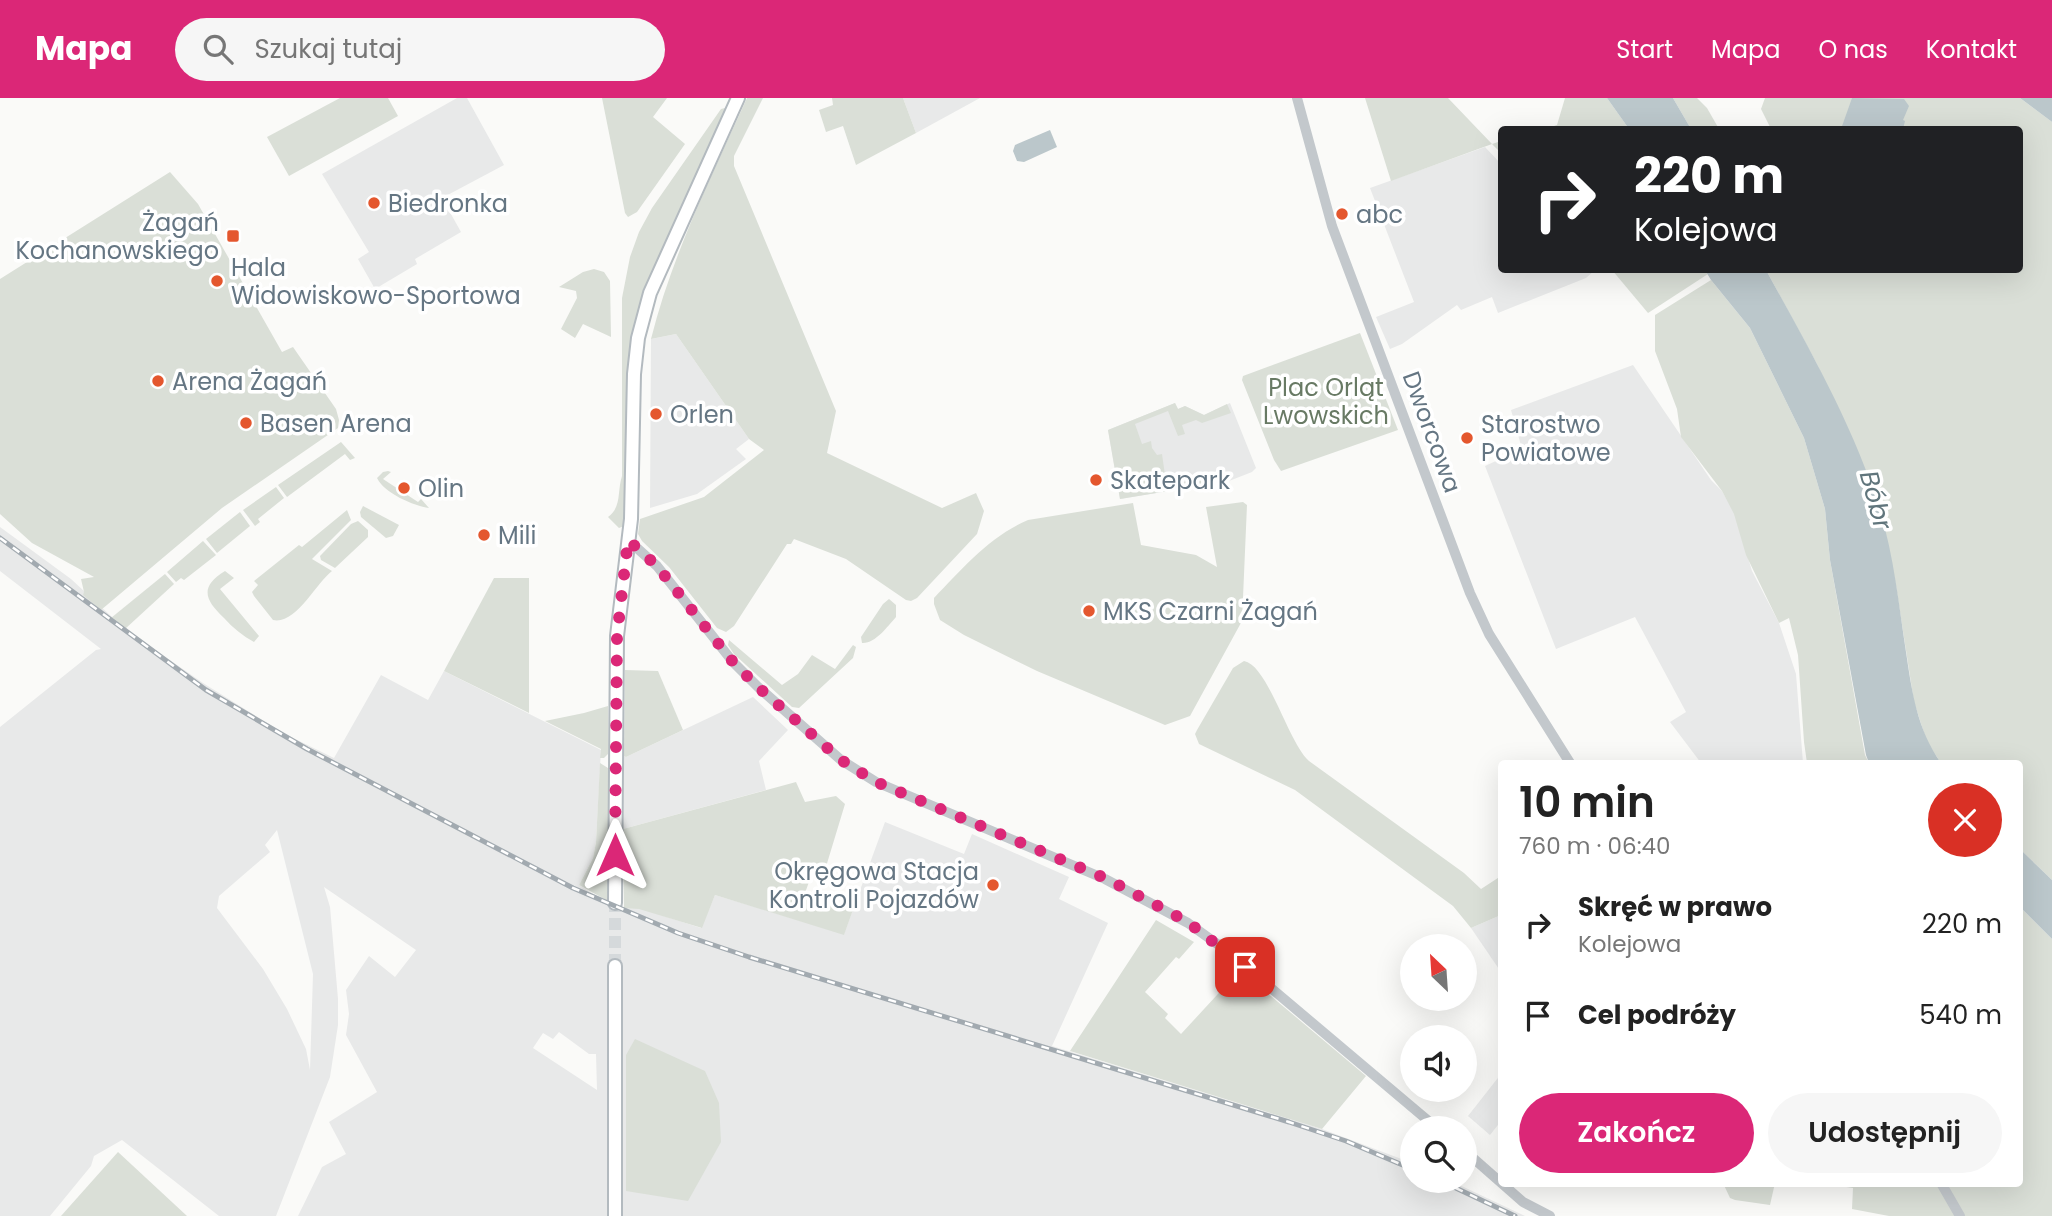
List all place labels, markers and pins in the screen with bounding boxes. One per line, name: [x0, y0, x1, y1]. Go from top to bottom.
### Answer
place label: Biedronka: [388, 187, 508, 220]
marker: Biedronka: [366, 195, 382, 211]
place label: abc: [1356, 198, 1403, 231]
place label: Żagań Kochanowskiego: [15, 206, 219, 267]
marker: abc: [1334, 206, 1350, 222]
marker: Żagań Kochanowskiego: [225, 228, 241, 244]
place label: Hala Widowiskowo-Sportowa: [231, 251, 521, 312]
marker: Hala Widowiskowo-Sportowa: [209, 273, 225, 289]
place label: Arena Żagań: [172, 365, 327, 398]
marker: Arena Żagań: [150, 373, 166, 389]
place label: Orlen: [670, 398, 734, 431]
marker: Orlen: [648, 406, 664, 422]
place label: Basen Arena: [260, 407, 412, 440]
place label: Starostwo Powiatowe: [1481, 408, 1611, 469]
marker: Basen Arena: [238, 415, 254, 431]
marker: Starostwo Powiatowe: [1459, 430, 1475, 446]
place label: Skatepark: [1110, 464, 1231, 497]
place label: Olin: [418, 472, 464, 505]
marker: Skatepark: [1088, 472, 1104, 488]
marker: Olin: [396, 480, 412, 496]
place label: Mili: [498, 519, 536, 552]
marker: Mili: [476, 527, 492, 543]
place label: MKS Czarni Żagań: [1103, 595, 1318, 628]
marker: MKS Czarni Żagań: [1081, 603, 1097, 619]
place label: Okręgowa Stacja Kontroli Pojazdów: [769, 855, 979, 916]
marker: Okręgowa Stacja Kontroli Pojazdów: [985, 877, 1001, 893]
pin: [1215, 937, 1275, 997]

